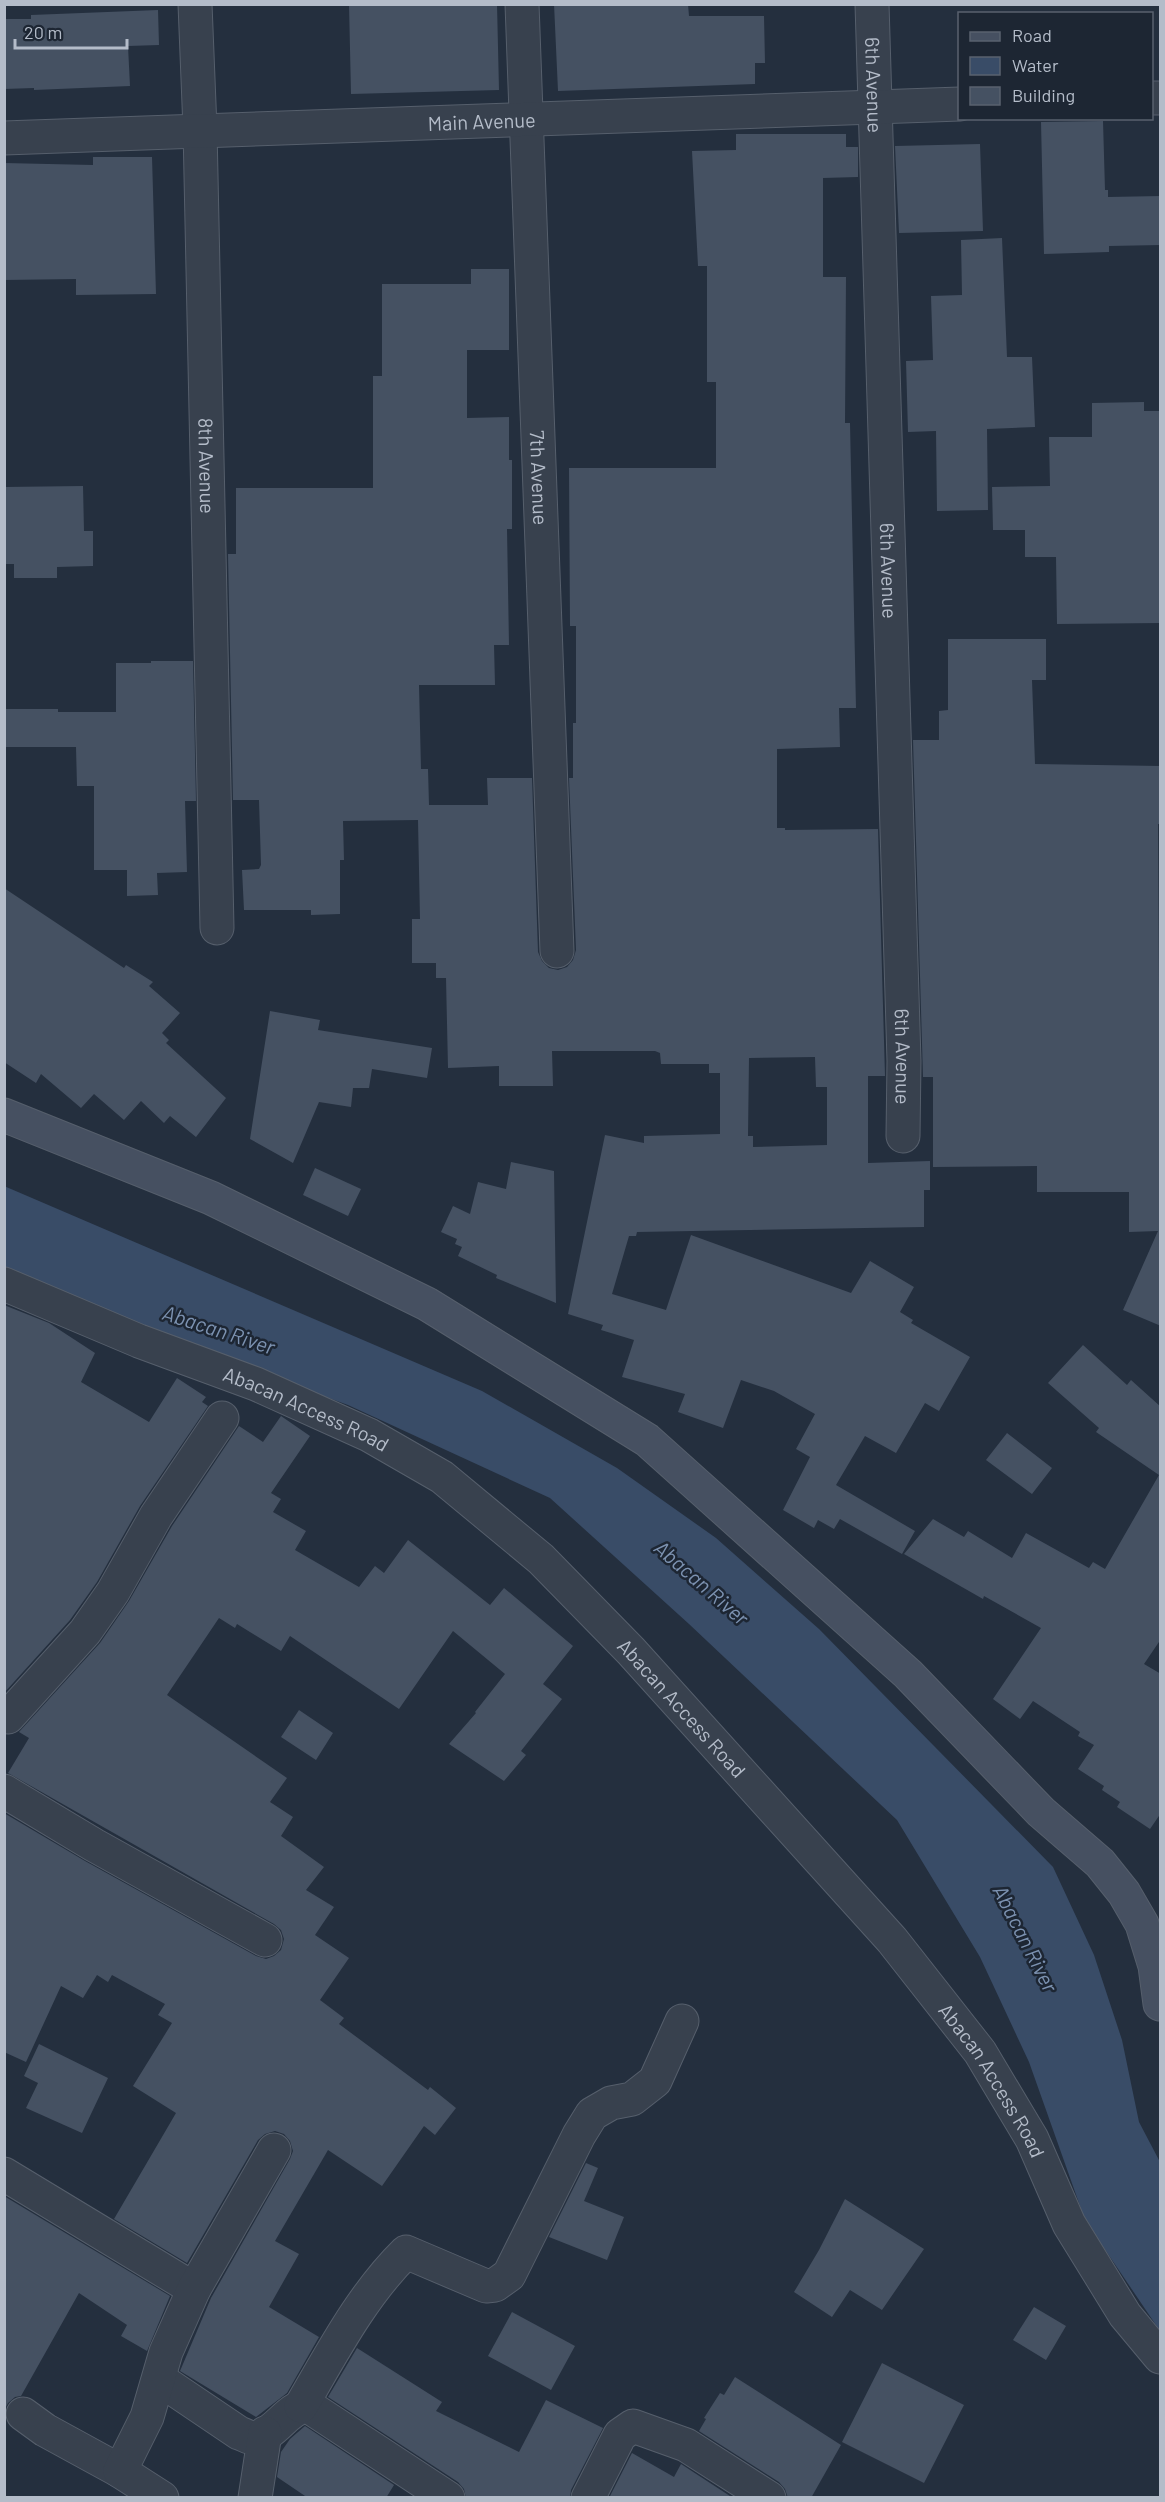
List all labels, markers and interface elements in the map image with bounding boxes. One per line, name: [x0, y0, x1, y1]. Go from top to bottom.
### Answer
scale bar: [15, 12, 128, 50]
legend: [958, 12, 1153, 120]
text: 20 m: [24, 21, 62, 43]
text: Road: [1012, 24, 1052, 46]
street label: 6th Avenue: [861, 37, 888, 133]
text: Water: [1012, 54, 1059, 76]
text: Building: [1012, 84, 1075, 106]
street label: Main Avenue: [427, 107, 536, 135]
street label: 8th Avenue: [194, 418, 220, 514]
street label: 7th Avenue: [526, 430, 553, 526]
street label: 6th Avenue: [876, 522, 903, 619]
street label: 6th Avenue: [890, 1008, 916, 1105]
water label: Abacan River: [160, 1299, 279, 1359]
street label: Abacan Access Road: [220, 1361, 393, 1456]
water label: Abacan River: [650, 1534, 755, 1630]
street label: Abacan Access Road: [613, 1633, 751, 1782]
water label: Abacan River: [988, 1880, 1064, 1996]
street label: Abacan Access Road: [934, 1998, 1050, 2161]

